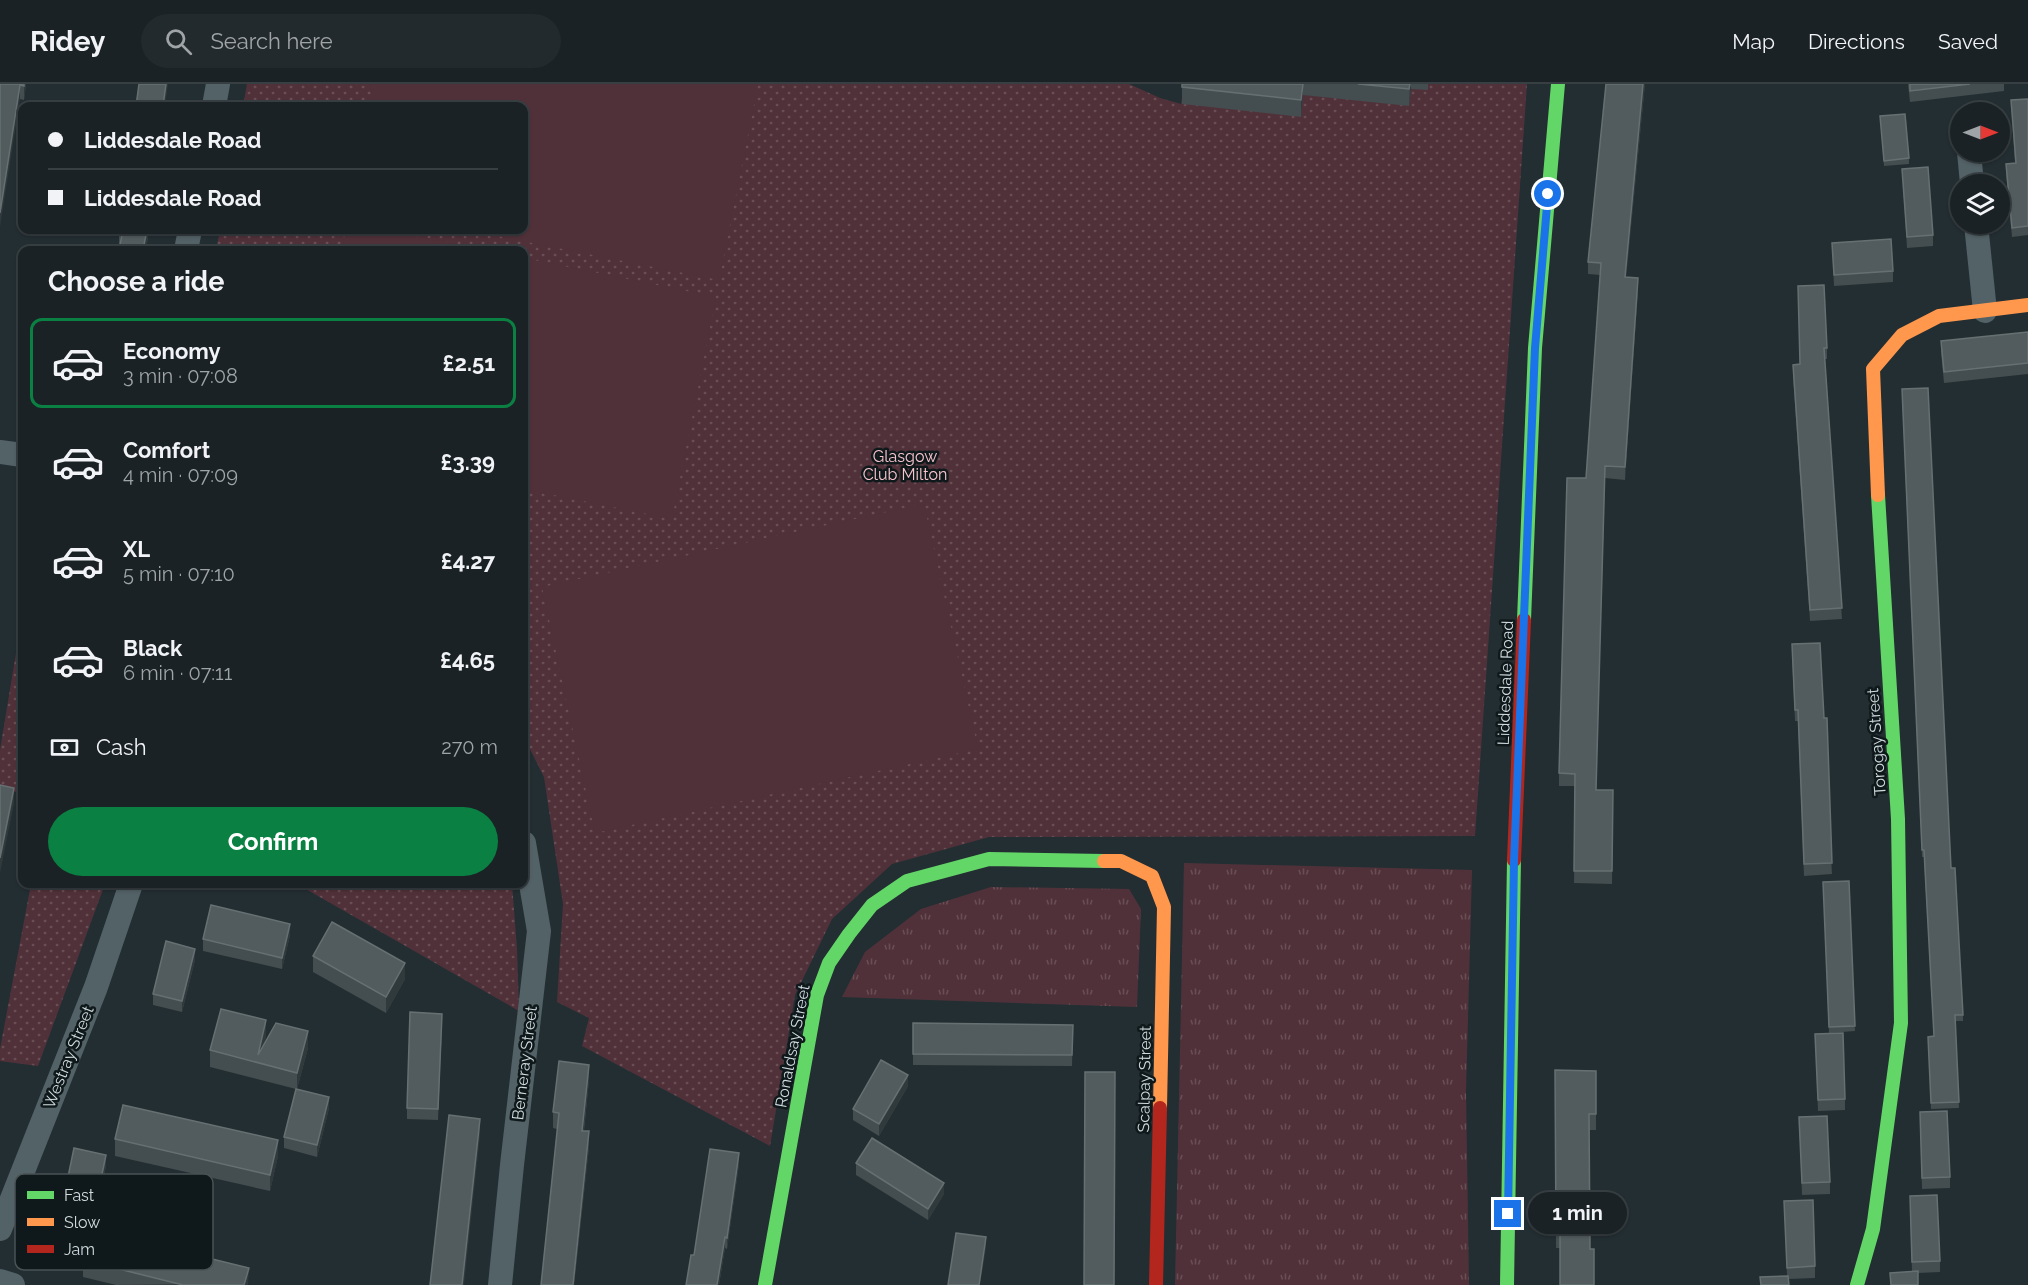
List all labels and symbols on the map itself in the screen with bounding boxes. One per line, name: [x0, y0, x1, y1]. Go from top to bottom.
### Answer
north arrow: [1950, 102, 2010, 162]
route start: [1534, 180, 1561, 207]
park label: Glasgow Club Milton: [863, 447, 947, 484]
street label: Liddesdale Road: [1494, 620, 1517, 746]
street label: Torogay Street: [1863, 687, 1890, 796]
street label: Ronaldsay Street: [771, 982, 814, 1109]
street label: Westray Street: [39, 1003, 98, 1111]
street label: Berneray Street: [508, 1004, 541, 1121]
street label: Scalpay Street: [1134, 1025, 1155, 1132]
legend: [15, 1174, 213, 1270]
text: Fast: [64, 1186, 95, 1205]
callout: 1 min: [1529, 1193, 1628, 1235]
route end: [1494, 1200, 1521, 1227]
text: Slow: [64, 1213, 100, 1232]
text: Jam: [64, 1240, 95, 1259]

